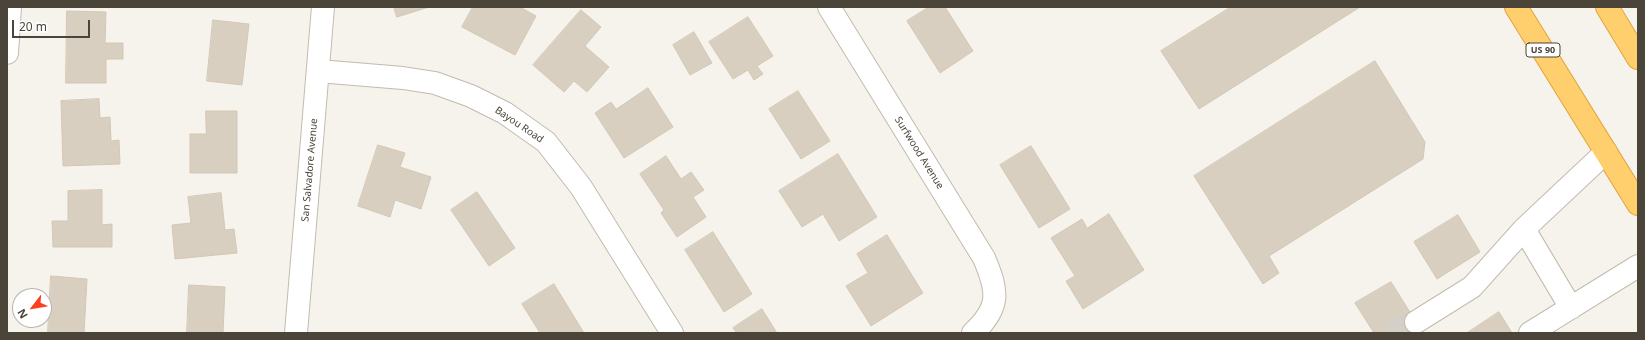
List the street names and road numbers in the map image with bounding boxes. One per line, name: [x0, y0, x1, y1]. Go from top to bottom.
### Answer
road number: US 90: [1526, 43, 1560, 57]
street label: Bayou Road: [492, 104, 546, 146]
street label: Surfwood Avenue: [892, 115, 946, 191]
street label: San Salvadore Avenue: [300, 118, 320, 222]

